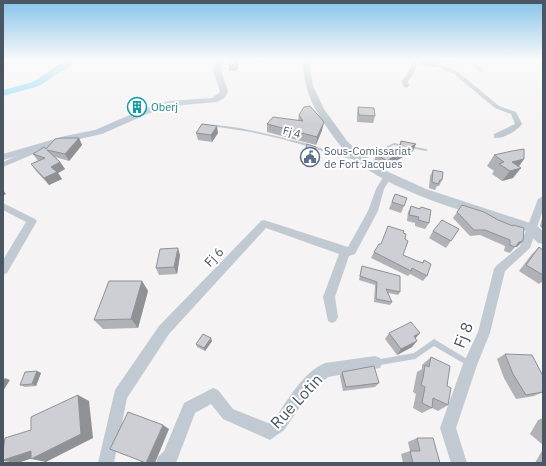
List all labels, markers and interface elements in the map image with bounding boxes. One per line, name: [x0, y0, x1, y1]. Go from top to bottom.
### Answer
building icon: Oberj: [126, 96, 148, 118]
place label: Oberj: [151, 100, 178, 114]
street label: Fj 4: [282, 123, 303, 141]
place label: Sous-Comissariat de Fort Jacques: [324, 144, 411, 171]
public building icon: Sous-Comissariat de Fort Jacques: [299, 146, 321, 168]
street label: Fj 6: [201, 243, 227, 271]
street label: Fj 8: [449, 319, 477, 351]
street label: Rue Lotin: [266, 370, 326, 432]

